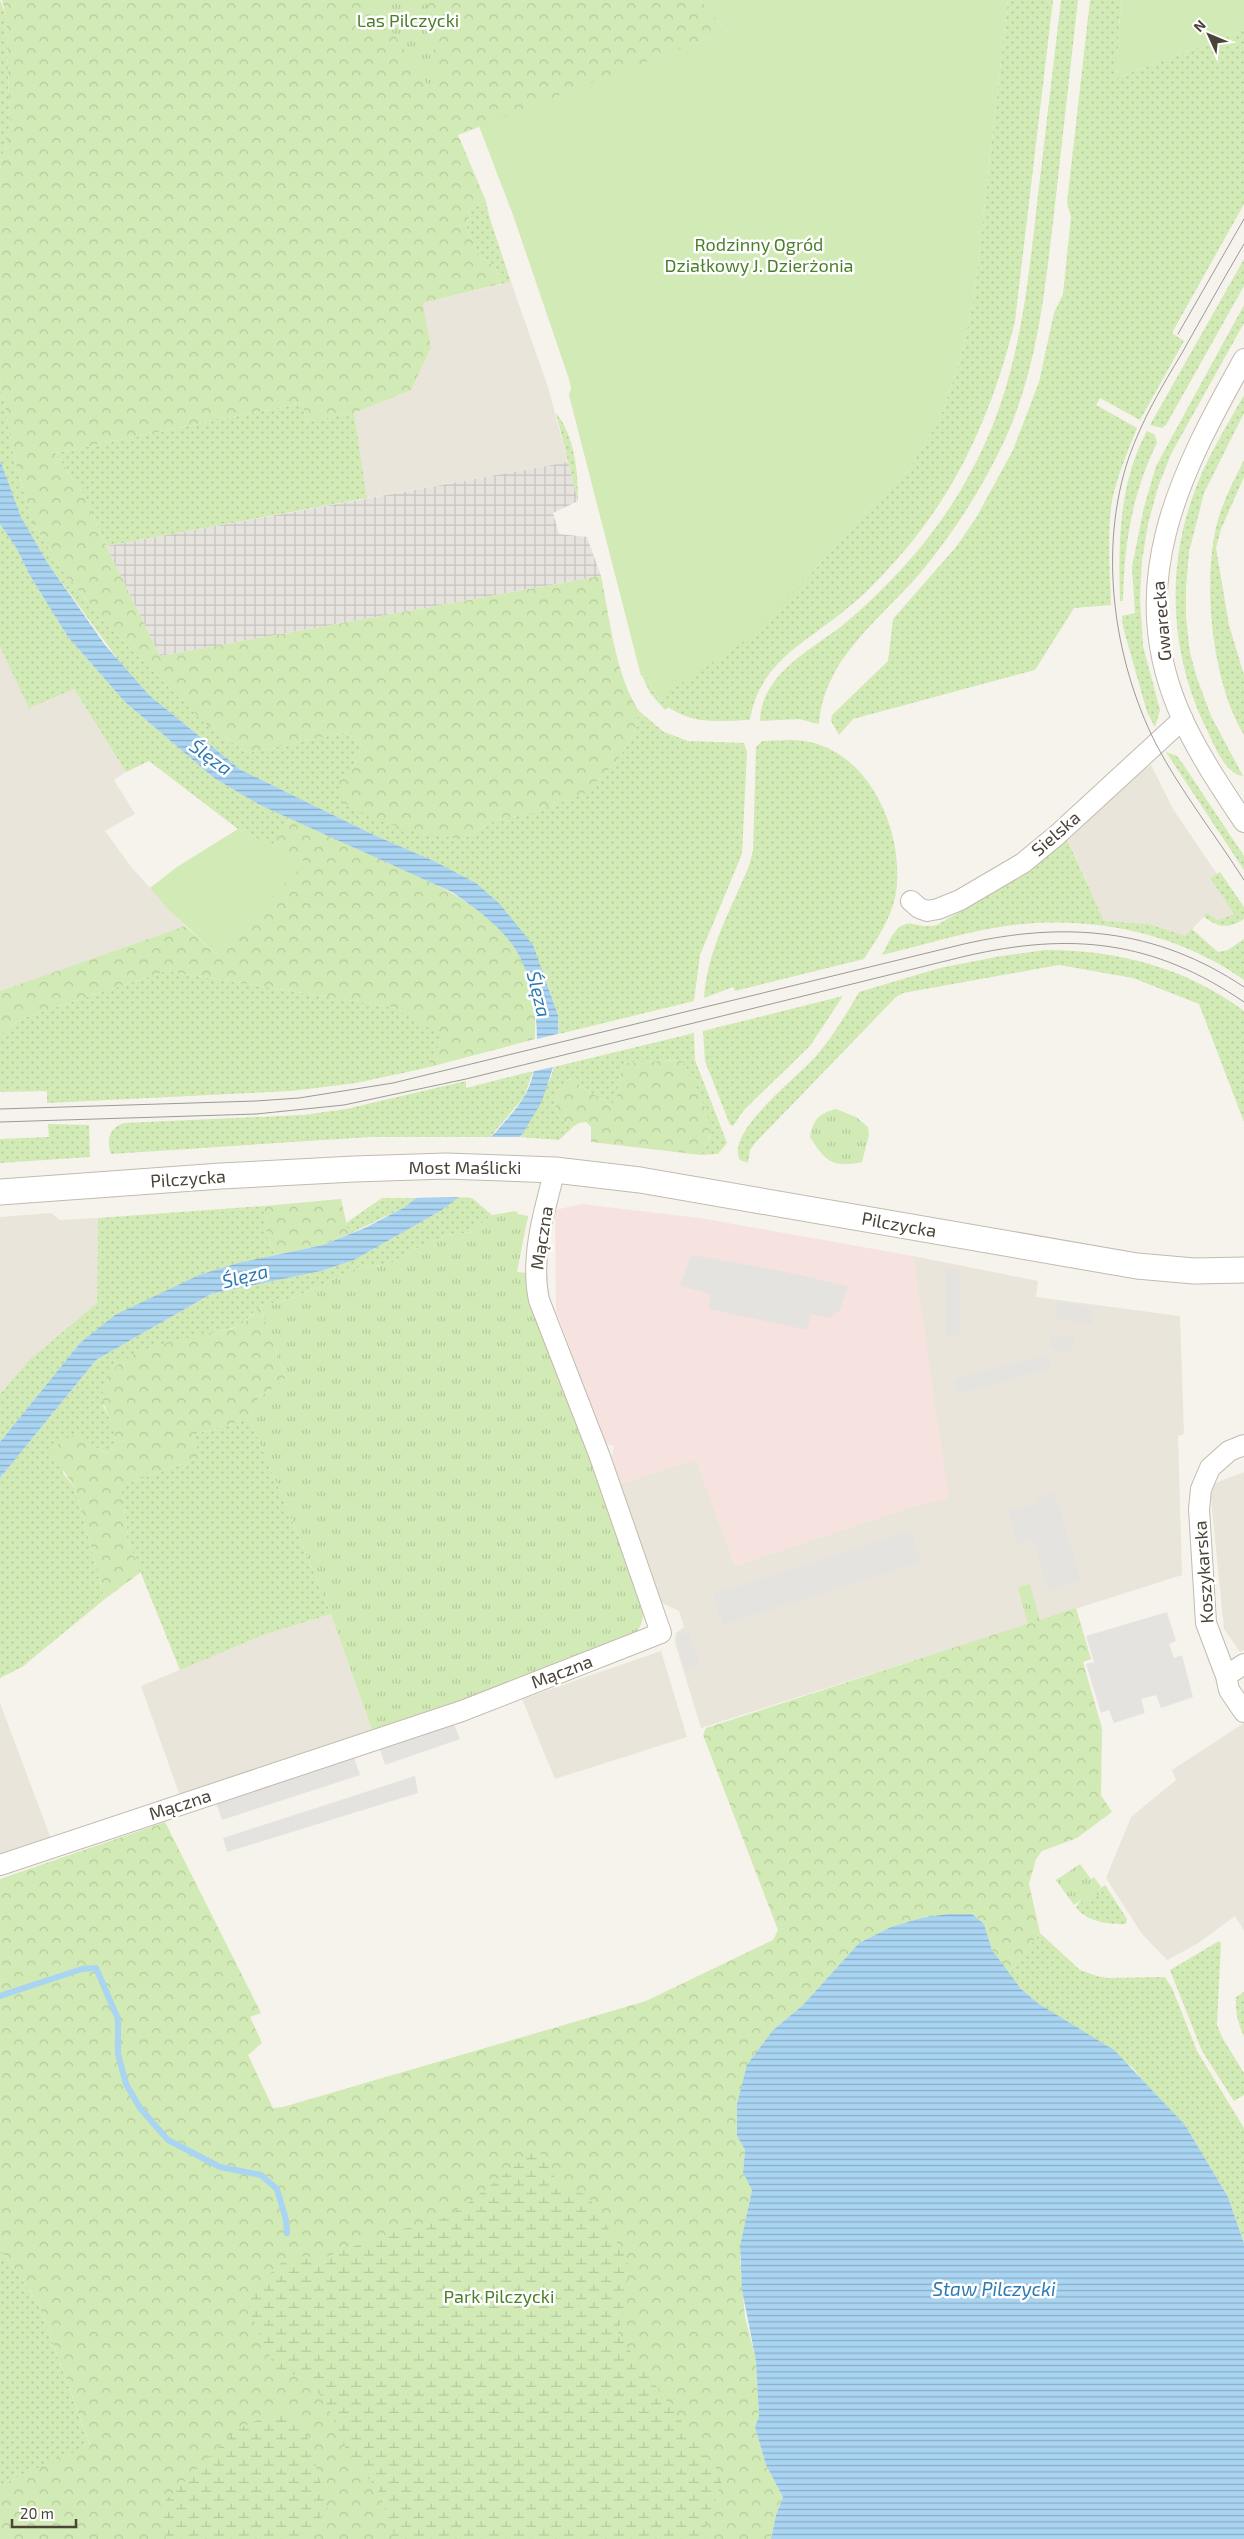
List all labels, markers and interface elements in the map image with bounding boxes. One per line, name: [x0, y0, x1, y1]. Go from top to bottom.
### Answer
park label: Las Pilczycki: [357, 9, 459, 31]
north arrow: [1184, 10, 1234, 60]
text: N: [1190, 16, 1209, 35]
park label: Rodzinny Ogród Działkowy J. Dzierżonia: [665, 233, 853, 276]
street label: Gwarecka: [1147, 580, 1175, 662]
water label: Ślęza: [186, 734, 237, 780]
street label: Sielska: [1026, 806, 1084, 860]
water label: Ślęza: [523, 968, 556, 1019]
street label: Most Maślicki: [408, 1156, 522, 1178]
street label: Pilczycka: [149, 1164, 226, 1192]
street label: Mączna: [525, 1205, 557, 1271]
street label: Pilczycka: [860, 1207, 938, 1241]
water label: Ślęza: [219, 1259, 270, 1292]
street label: Koszykarska: [1188, 1520, 1218, 1624]
street label: Mączna: [528, 1649, 595, 1693]
street label: Mączna: [146, 1784, 214, 1824]
water label: Staw Pilczycki: [932, 2277, 1056, 2301]
park label: Park Pilczycki: [444, 2285, 554, 2307]
scale bar: [12, 2496, 76, 2528]
text: 20 m: [20, 2504, 54, 2522]

